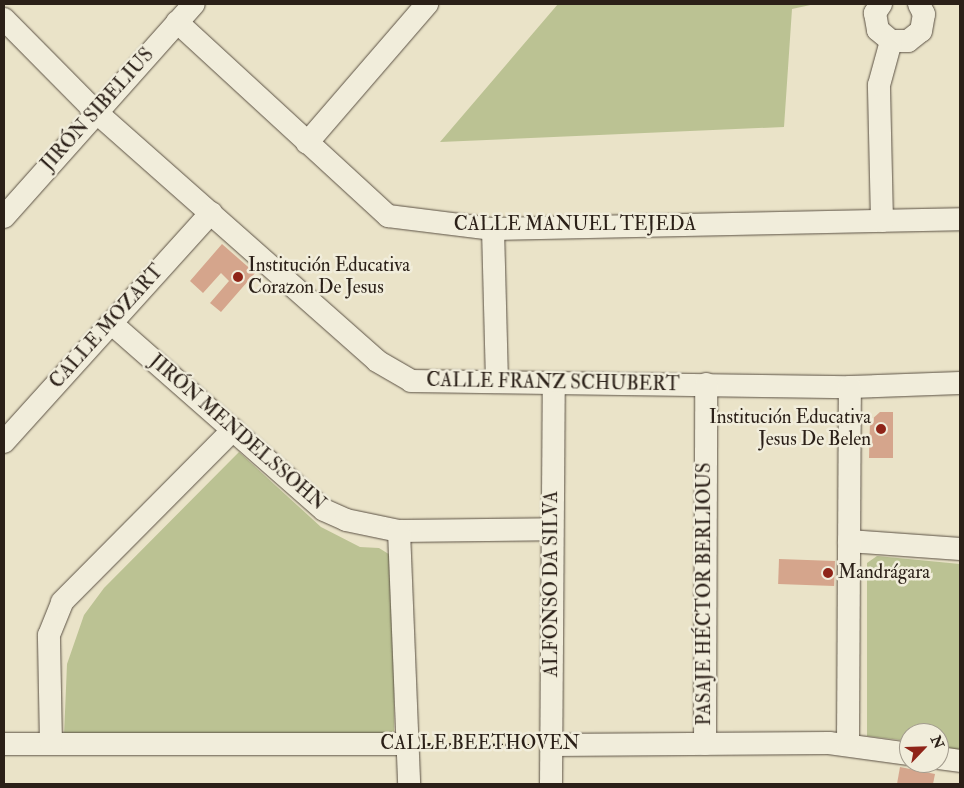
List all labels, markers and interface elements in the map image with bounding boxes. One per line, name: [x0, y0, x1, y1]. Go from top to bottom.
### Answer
street label: JIRÓN SIBELIUS: [37, 44, 159, 176]
street label: CALLE MANUEL TEJEDA: [454, 214, 696, 236]
place label: Institución Educativa Corazon De Jesus: [248, 255, 410, 299]
street label: CALLE MOZART: [46, 260, 168, 394]
marker: Institución Educativa Corazon De Jesus: [232, 271, 244, 283]
street label: JIRÓN MENDELSSOHN: [144, 350, 330, 516]
street label: CALLE FRANZ SCHUBERT: [426, 369, 680, 397]
place label: Institución Educativa Jesus De Belen: [709, 407, 871, 451]
marker: Institución Educativa Jesus De Belen: [875, 423, 887, 435]
street label: PASAJE HÉCTOR BERLIOUS: [694, 462, 716, 726]
street label: ALFONSO DA SILVA: [541, 491, 563, 677]
place label: Mandrágara: [838, 562, 930, 584]
marker: Mandrágara: [822, 567, 834, 579]
north arrow: [899, 723, 949, 773]
street label: CALLE BEETHOVEN: [380, 733, 580, 755]
text: N: [927, 733, 948, 751]

